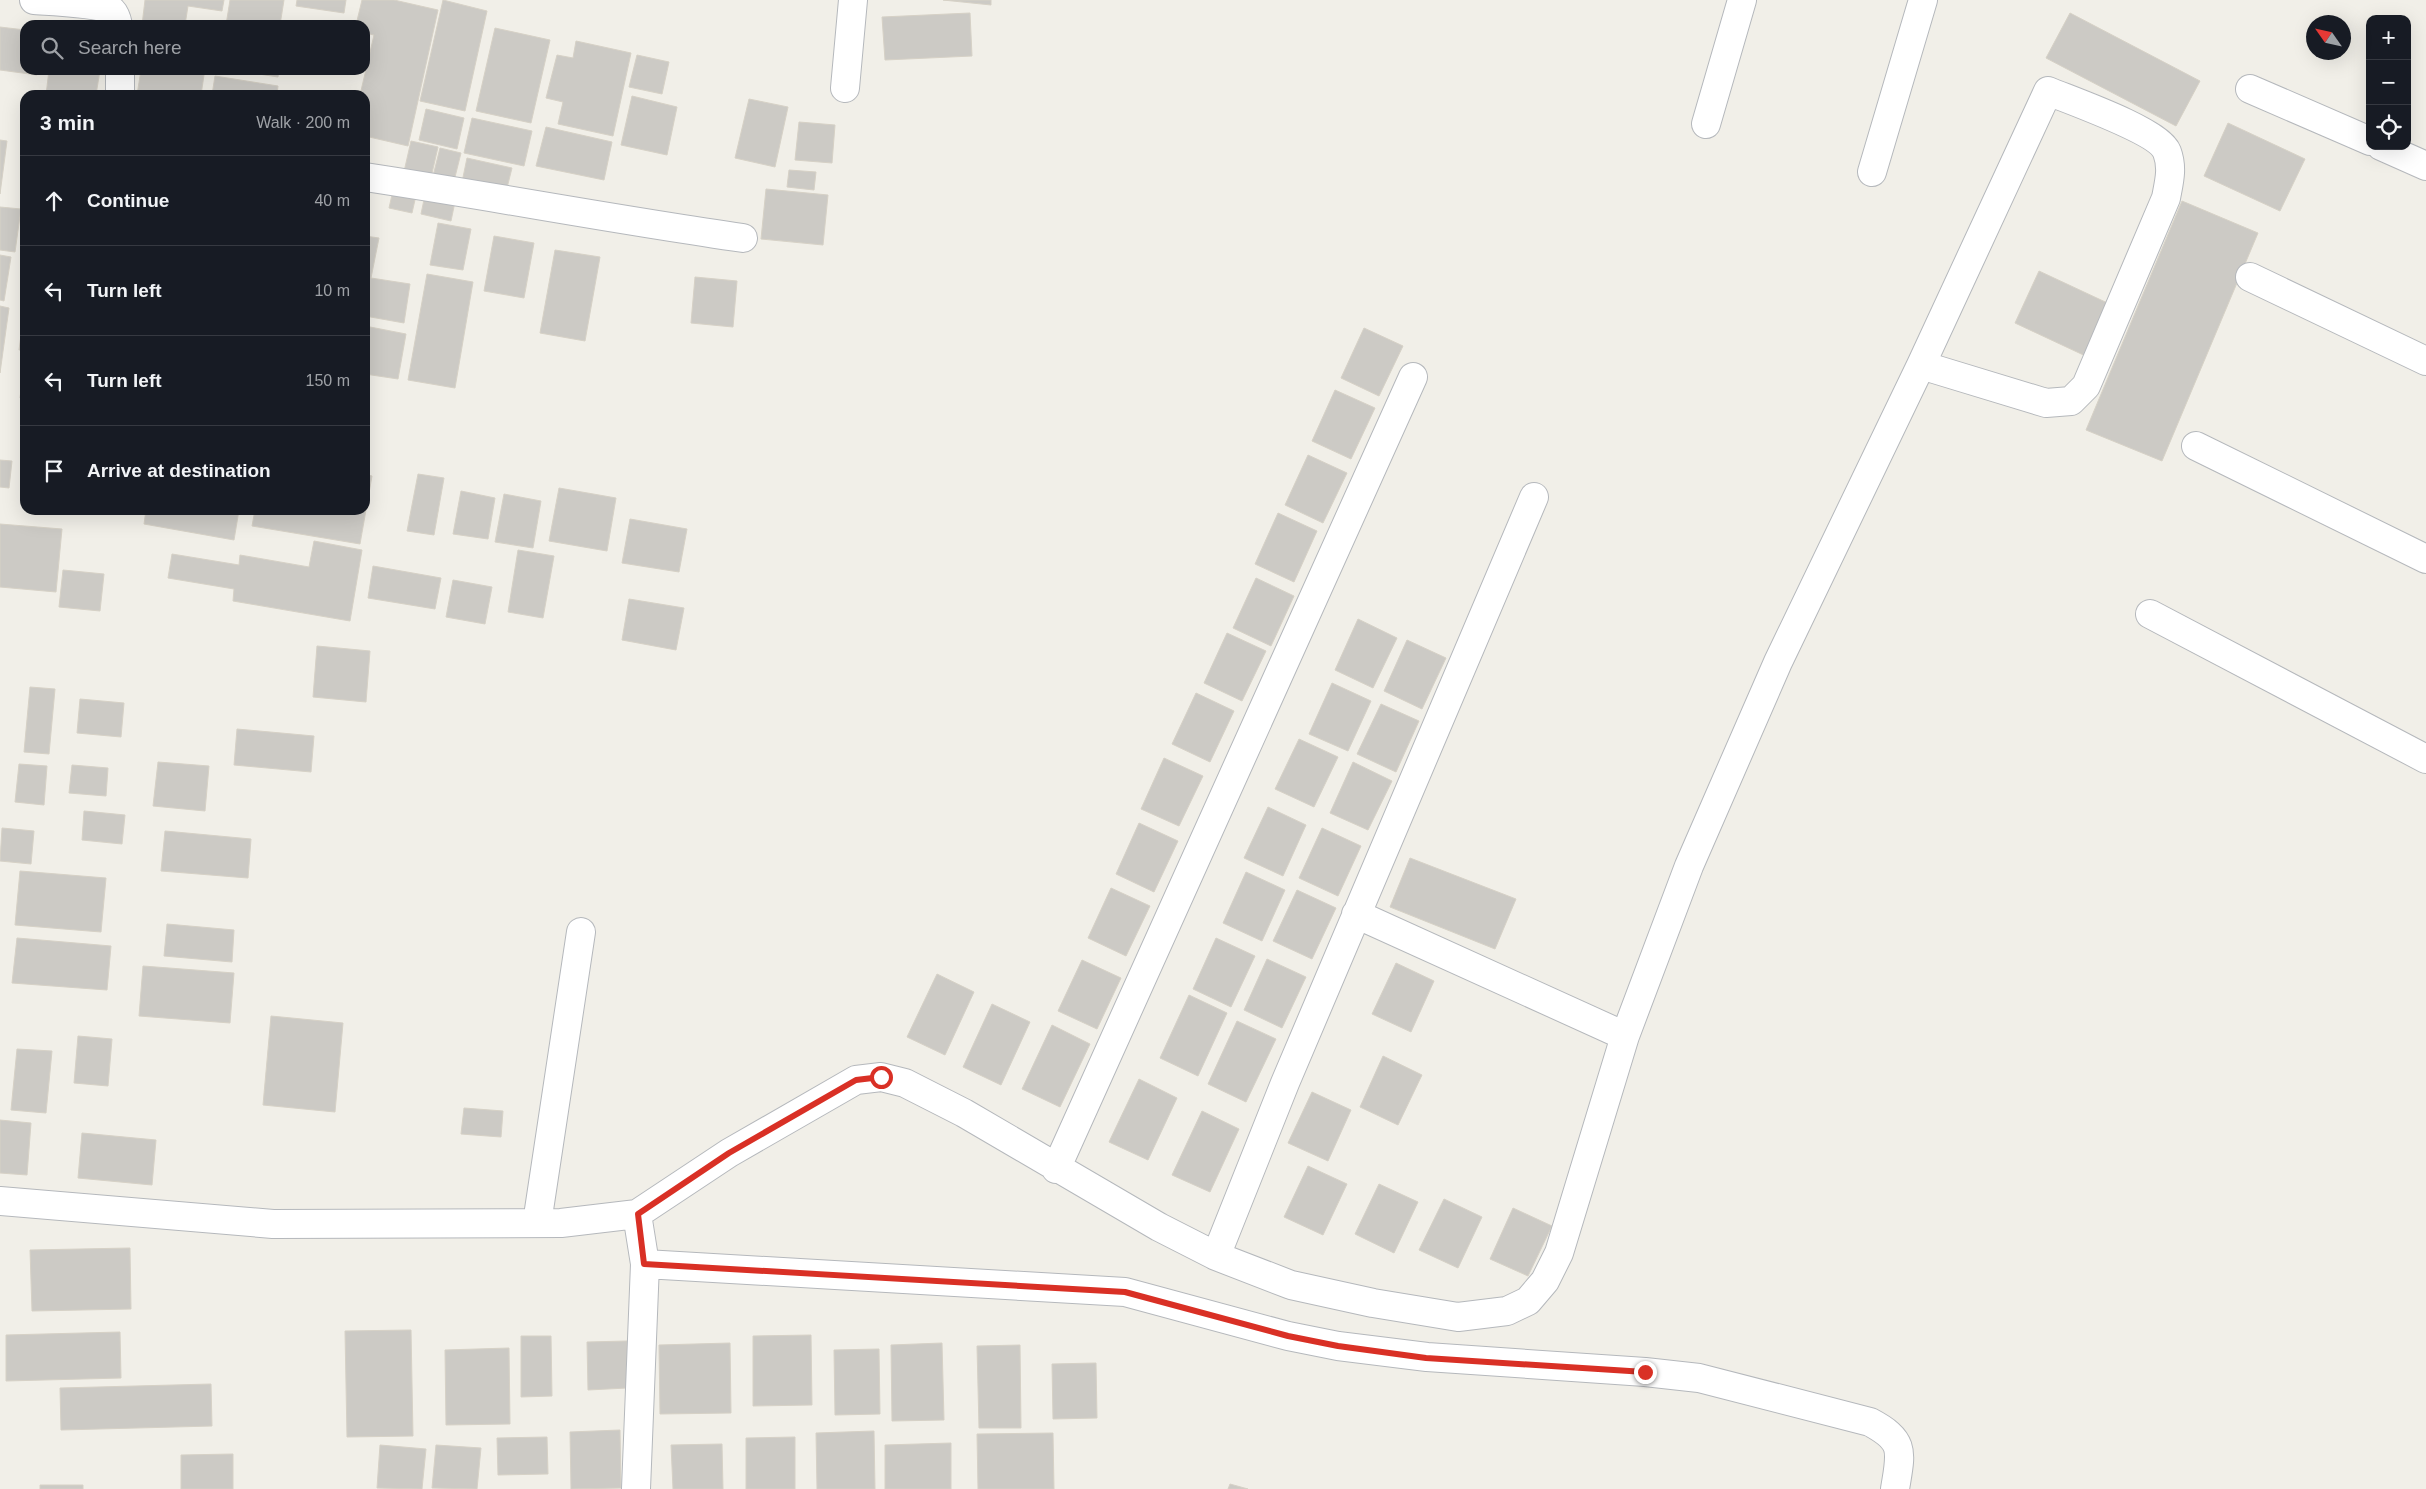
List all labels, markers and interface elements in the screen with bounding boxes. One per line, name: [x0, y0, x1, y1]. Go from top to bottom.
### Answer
north arrow: [2306, 15, 2351, 60]
map controls: [2366, 15, 2411, 150]
button: +: [2366, 15, 2411, 60]
search box: [20, 20, 370, 75]
icon: search: [38, 34, 66, 62]
text: Search here: [78, 37, 182, 58]
button: −: [2366, 60, 2411, 105]
button: locate: [2366, 105, 2411, 150]
text: 3 min: [40, 111, 95, 134]
text: Walk · 200 m: [256, 114, 350, 131]
icon: ahead: [40, 187, 68, 215]
text: Continue: [87, 190, 169, 211]
text: 40 m: [314, 192, 350, 209]
icon: left: [40, 277, 68, 305]
text: Turn left: [87, 280, 162, 301]
text: 10 m: [314, 282, 350, 299]
icon: left: [40, 367, 68, 395]
text: Turn left: [87, 370, 162, 391]
text: 150 m: [306, 372, 350, 389]
icon: arrive: [40, 457, 68, 485]
text: Arrive at destination: [87, 460, 271, 481]
route start: [870, 1066, 893, 1089]
route end: [1634, 1361, 1657, 1384]

